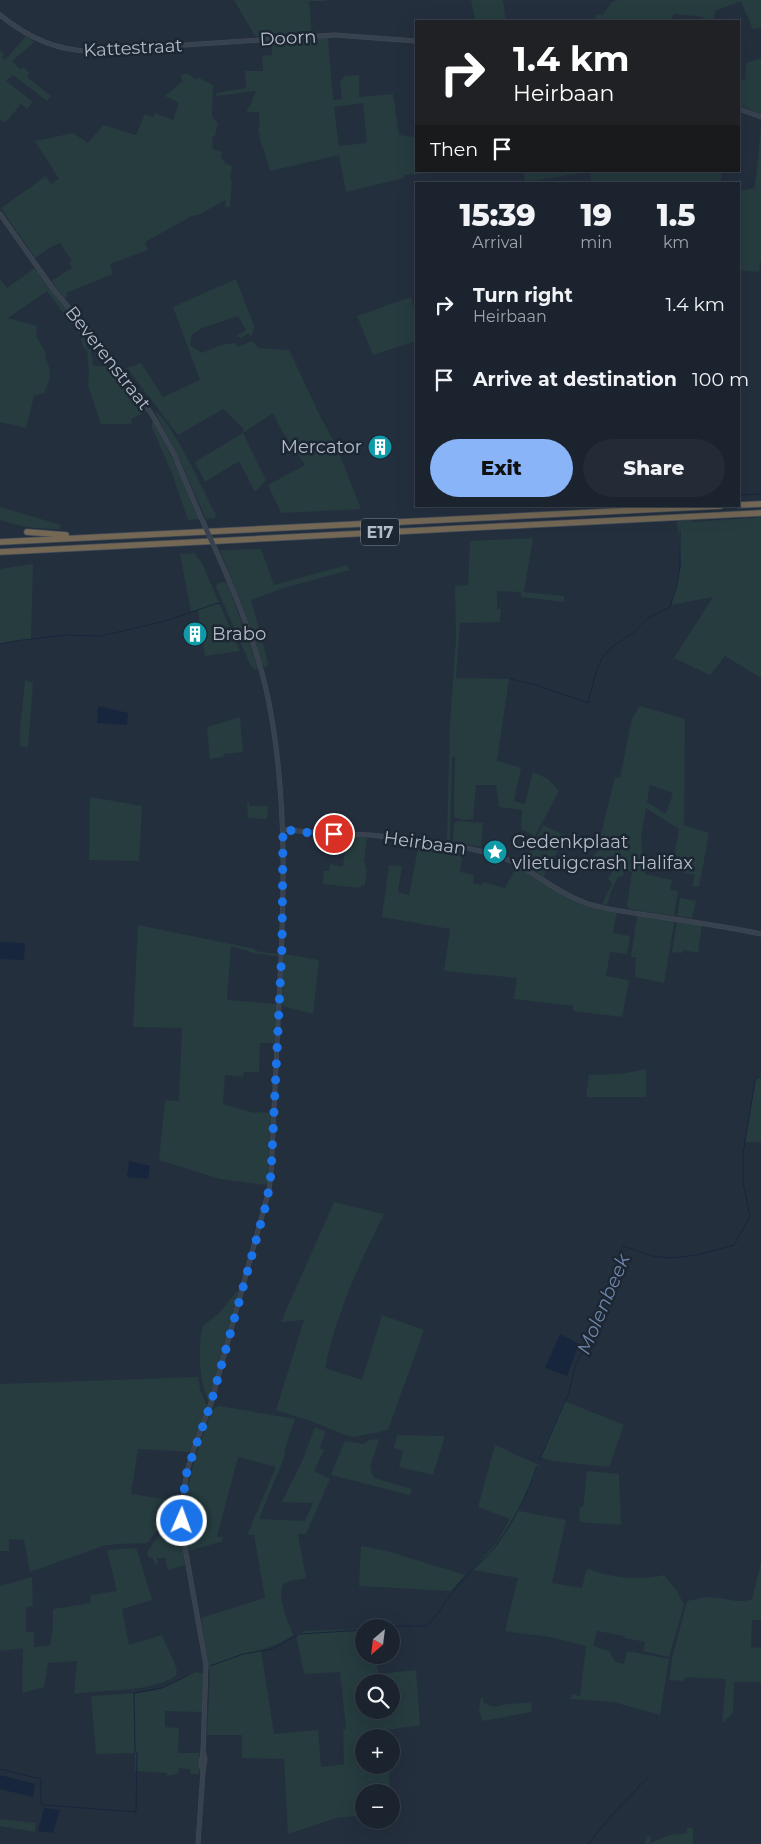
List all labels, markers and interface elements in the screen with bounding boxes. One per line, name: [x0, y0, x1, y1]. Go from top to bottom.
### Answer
street label: Doorn: [259, 26, 317, 50]
street label: Kattestraat: [83, 34, 183, 62]
text: 1.4 km: [513, 37, 629, 80]
icon: right: [430, 40, 495, 105]
text: Heirbaan: [513, 80, 614, 107]
icon: arrive: [488, 135, 516, 163]
text: Then: [430, 138, 478, 161]
text: 15:39: [459, 197, 536, 234]
text: 19: [580, 197, 612, 234]
text: 1.5: [657, 197, 696, 234]
text: Arrival: [472, 233, 523, 252]
text: min: [580, 233, 612, 252]
text: km: [663, 233, 689, 252]
text: Turn right: [473, 284, 573, 307]
icon: right: [430, 291, 458, 319]
text: 1.4 km: [665, 293, 725, 316]
street label: Beverenstraat: [61, 302, 155, 414]
text: Heirbaan: [473, 307, 547, 326]
icon: arrive: [430, 366, 458, 394]
text: Arrive at destination: [473, 368, 677, 391]
text: 100 m: [692, 368, 749, 391]
building icon: Mercator: [367, 434, 393, 460]
place label: Mercator: [281, 436, 362, 458]
button: Exit: [430, 439, 573, 497]
button: Share: [583, 439, 725, 497]
road number: E17: [361, 518, 399, 546]
building icon: Brabo: [182, 621, 208, 647]
place label: Brabo: [212, 623, 266, 645]
pin: [313, 813, 355, 855]
icon: arrive: [320, 820, 348, 848]
street label: Heirbaan: [382, 826, 468, 860]
place label: Gedenkplaat vlietuigcrash Halifax: [512, 831, 693, 874]
place icon: Gedenkplaat vlietuigcrash Halifax: [482, 839, 508, 865]
water label: Molenbeek: [572, 1250, 635, 1358]
position arrow: [155, 1494, 207, 1546]
north arrow: [355, 1619, 400, 1664]
map controls: [355, 1619, 400, 1829]
button: search: [355, 1674, 400, 1719]
button: +: [355, 1729, 400, 1774]
button: −: [355, 1784, 400, 1829]

